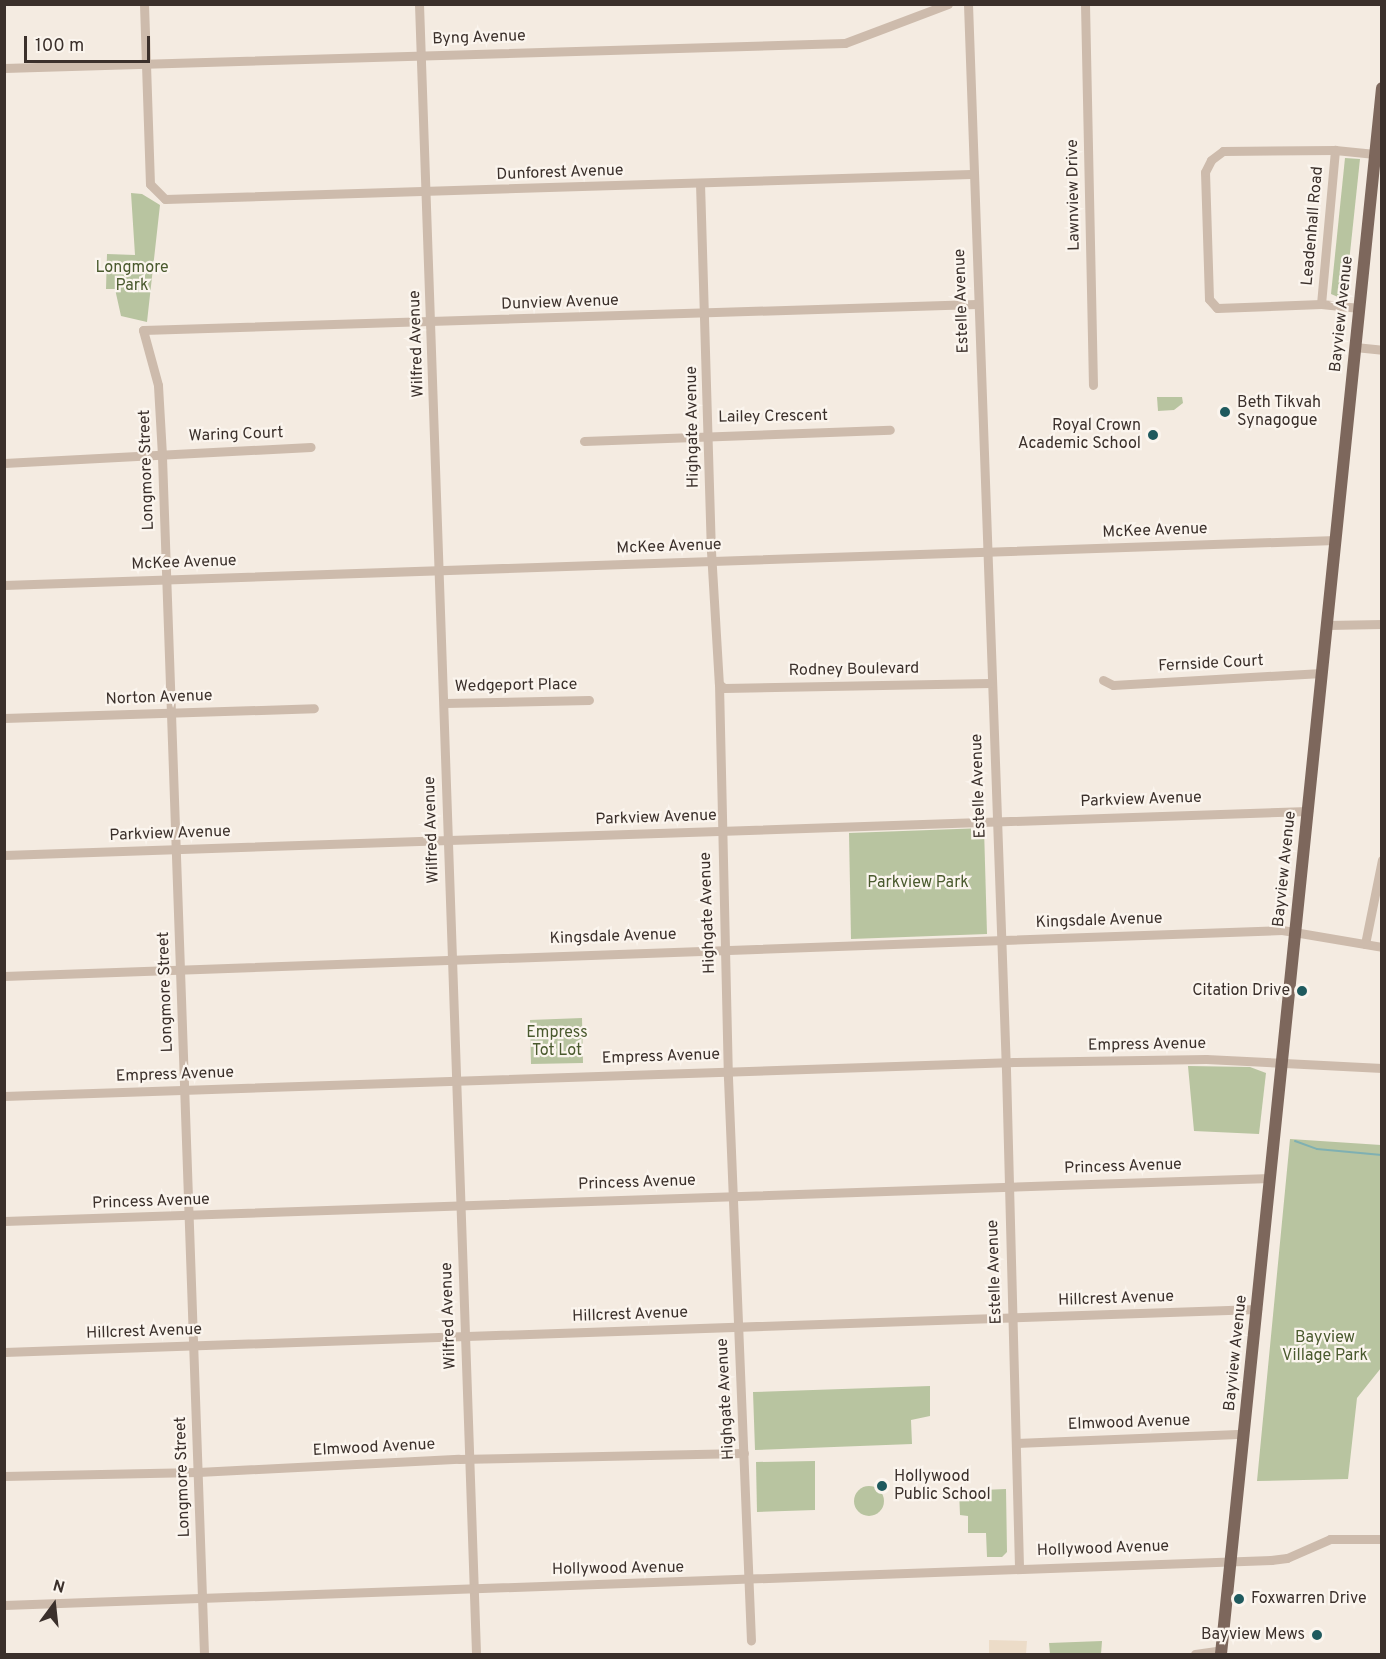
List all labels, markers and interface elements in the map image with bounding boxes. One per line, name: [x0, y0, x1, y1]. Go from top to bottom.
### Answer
scale bar: [27, 24, 153, 62]
street label: Byng Avenue: [432, 27, 526, 49]
text: 100 m: [35, 35, 84, 58]
street label: Lawnview Drive: [1063, 139, 1085, 251]
street label: Dunforest Avenue: [496, 161, 624, 185]
street label: Leadenhall Road: [1298, 166, 1328, 286]
street label: Estelle Avenue: [951, 248, 973, 354]
street label: Bayview Avenue: [1326, 255, 1358, 373]
park label: Longmore Park: [95, 258, 169, 296]
street label: Wilfred Avenue: [406, 290, 428, 398]
street label: Dunview Avenue: [501, 291, 619, 315]
street label: Highgate Avenue: [682, 366, 704, 488]
place label: Beth Tikvah Synagogue: [1237, 393, 1322, 431]
marker: Beth Tikvah Synagogue: [1218, 405, 1232, 419]
street label: Lailey Crescent: [718, 406, 828, 428]
street label: Longmore Street: [135, 409, 159, 531]
place label: Royal Crown Academic School: [1018, 416, 1141, 454]
street label: Waring Court: [188, 424, 284, 446]
marker: Royal Crown Academic School: [1146, 428, 1160, 442]
street label: McKee Avenue: [1102, 520, 1208, 542]
street label: McKee Avenue: [616, 536, 722, 558]
street label: McKee Avenue: [131, 552, 237, 574]
street label: Fernside Court: [1158, 652, 1264, 676]
street label: Rodney Boulevard: [789, 659, 919, 681]
street label: Wedgeport Place: [454, 675, 578, 697]
street label: Norton Avenue: [105, 687, 213, 709]
street label: Estelle Avenue: [968, 733, 990, 839]
street label: Wilfred Avenue: [421, 776, 443, 884]
street label: Parkview Avenue: [1080, 788, 1202, 812]
street label: Parkview Avenue: [595, 806, 717, 830]
street label: Bayview Avenue: [1269, 810, 1301, 928]
street label: Parkview Avenue: [109, 822, 231, 846]
street label: Highgate Avenue: [696, 851, 720, 975]
park label: Parkview Park: [867, 873, 969, 893]
street label: Kingsdale Avenue: [1035, 909, 1163, 933]
street label: Kingsdale Avenue: [549, 925, 677, 949]
street label: Longmore Street: [154, 931, 178, 1053]
place label: Citation Drive: [1192, 981, 1290, 1001]
marker: Citation Drive: [1295, 984, 1309, 998]
park label: Empress Tot Lot: [526, 1023, 588, 1061]
street label: Empress Avenue: [1087, 1034, 1207, 1056]
street label: Empress Avenue: [601, 1045, 721, 1069]
street label: Empress Avenue: [115, 1063, 235, 1087]
street label: Princess Avenue: [1064, 1155, 1182, 1179]
street label: Princess Avenue: [578, 1171, 696, 1195]
street label: Princess Avenue: [92, 1190, 210, 1214]
street label: Estelle Avenue: [984, 1219, 1006, 1325]
street label: Wilfred Avenue: [438, 1262, 460, 1370]
street label: Hillcrest Avenue: [1057, 1287, 1175, 1311]
street label: Bayview Avenue: [1220, 1294, 1252, 1412]
street label: Hillcrest Avenue: [571, 1303, 689, 1327]
street label: Hillcrest Avenue: [85, 1320, 203, 1344]
park label: Bayview Village Park: [1282, 1328, 1368, 1366]
street label: Highgate Avenue: [713, 1337, 739, 1461]
street label: Elmwood Avenue: [1067, 1411, 1191, 1435]
street label: Longmore Street: [171, 1416, 195, 1538]
street label: Elmwood Avenue: [312, 1435, 436, 1461]
place label: Hollywood Public School: [894, 1467, 991, 1505]
marker: Hollywood Public School: [875, 1479, 889, 1493]
street label: Hollywood Avenue: [1036, 1537, 1170, 1561]
street label: Hollywood Avenue: [551, 1558, 685, 1580]
north arrow: [24, 1575, 84, 1635]
text: N: [51, 1576, 67, 1599]
place label: Foxwarren Drive: [1251, 1589, 1367, 1609]
marker: Foxwarren Drive: [1232, 1592, 1246, 1606]
place label: Bayview Mews: [1201, 1625, 1305, 1645]
marker: Bayview Mews: [1310, 1628, 1324, 1642]

